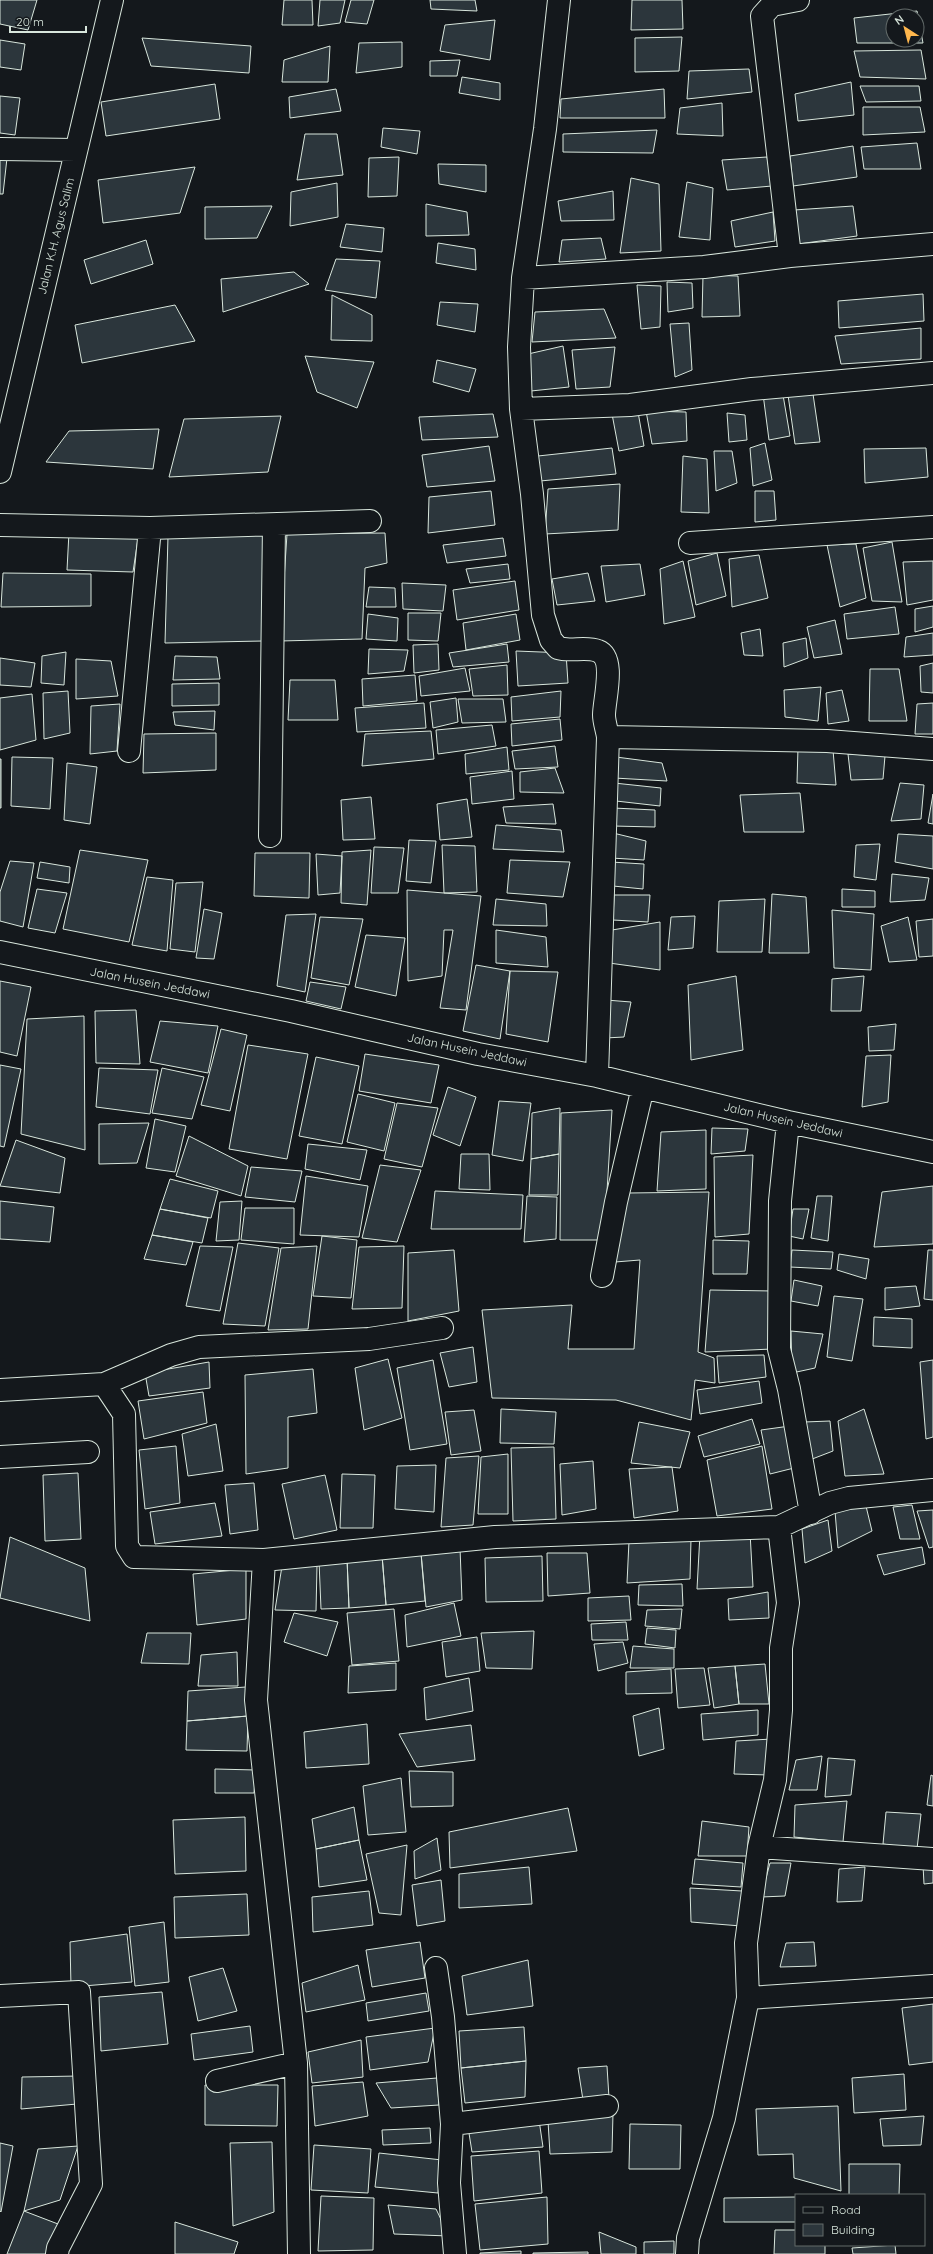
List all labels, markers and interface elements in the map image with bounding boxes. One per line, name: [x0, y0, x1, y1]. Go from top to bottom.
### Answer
scale bar: [10, 8, 86, 34]
north arrow: [885, 8, 925, 48]
text: N: [892, 12, 907, 28]
text: 20 m: [16, 14, 44, 29]
street label: Jalan K.H. Agus Salim: [34, 176, 77, 296]
street label: Jalan Husein Jeddawi: [89, 964, 211, 1002]
street label: Jalan Husein Jeddawi: [406, 1029, 528, 1070]
street label: Jalan Husein Jeddawi: [722, 1098, 844, 1141]
legend: [795, 2194, 925, 2246]
text: Road: [831, 2202, 861, 2217]
text: Building: [831, 2222, 875, 2237]

